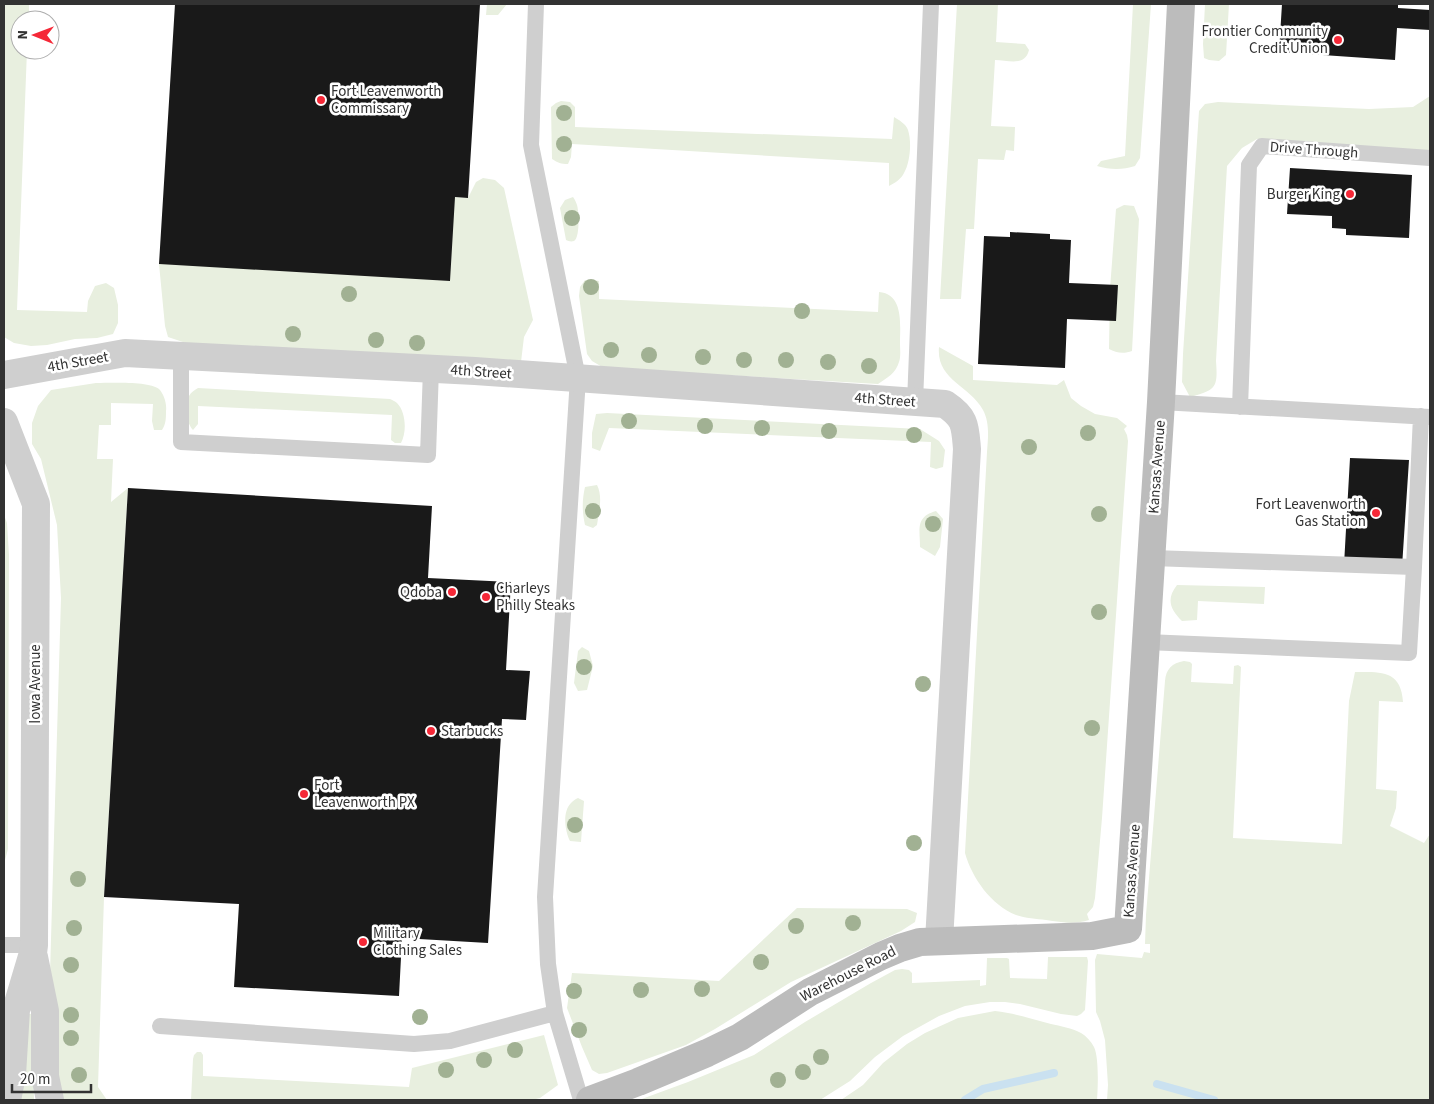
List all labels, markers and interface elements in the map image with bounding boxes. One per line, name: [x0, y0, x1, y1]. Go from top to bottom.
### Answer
north arrow: [10, 10, 60, 60]
place label: Frontier Community Credit Union: [1201, 21, 1328, 59]
text: N: [13, 30, 33, 40]
marker: Frontier Community Credit Union: [1332, 34, 1344, 46]
place label: Fort Leavenworth Commissary: [331, 81, 441, 119]
marker: Fort Leavenworth Commissary: [315, 94, 327, 106]
street label: Drive Through: [1269, 136, 1359, 164]
place label: Burger King: [1267, 184, 1340, 205]
marker: Burger King: [1344, 188, 1356, 200]
street label: 4th Street: [46, 346, 110, 378]
street label: 4th Street: [450, 359, 512, 385]
street label: 4th Street: [854, 387, 916, 413]
street label: Kansas Avenue: [1143, 419, 1171, 515]
place label: Fort Leavenworth Gas Station: [1256, 494, 1366, 532]
marker: Fort Leavenworth Gas Station: [1370, 507, 1382, 519]
place label: Charleys Philly Steaks: [496, 578, 575, 616]
place label: Qdoba: [400, 582, 442, 603]
marker: Qdoba: [446, 586, 458, 598]
marker: Charleys Philly Steaks: [480, 591, 492, 603]
street label: Iowa Avenue: [25, 644, 46, 724]
place label: Starbucks: [441, 721, 503, 742]
marker: Starbucks: [425, 725, 437, 737]
place label: Fort Leavenworth PX: [314, 775, 415, 813]
marker: Fort Leavenworth PX: [298, 788, 310, 800]
street label: Kansas Avenue: [1118, 823, 1146, 919]
place label: Military Clothing Sales: [373, 923, 462, 961]
marker: Military Clothing Sales: [357, 936, 369, 948]
street label: Warehouse Road: [796, 941, 900, 1007]
scale bar: [12, 1062, 91, 1094]
text: 20 m: [20, 1069, 50, 1090]

